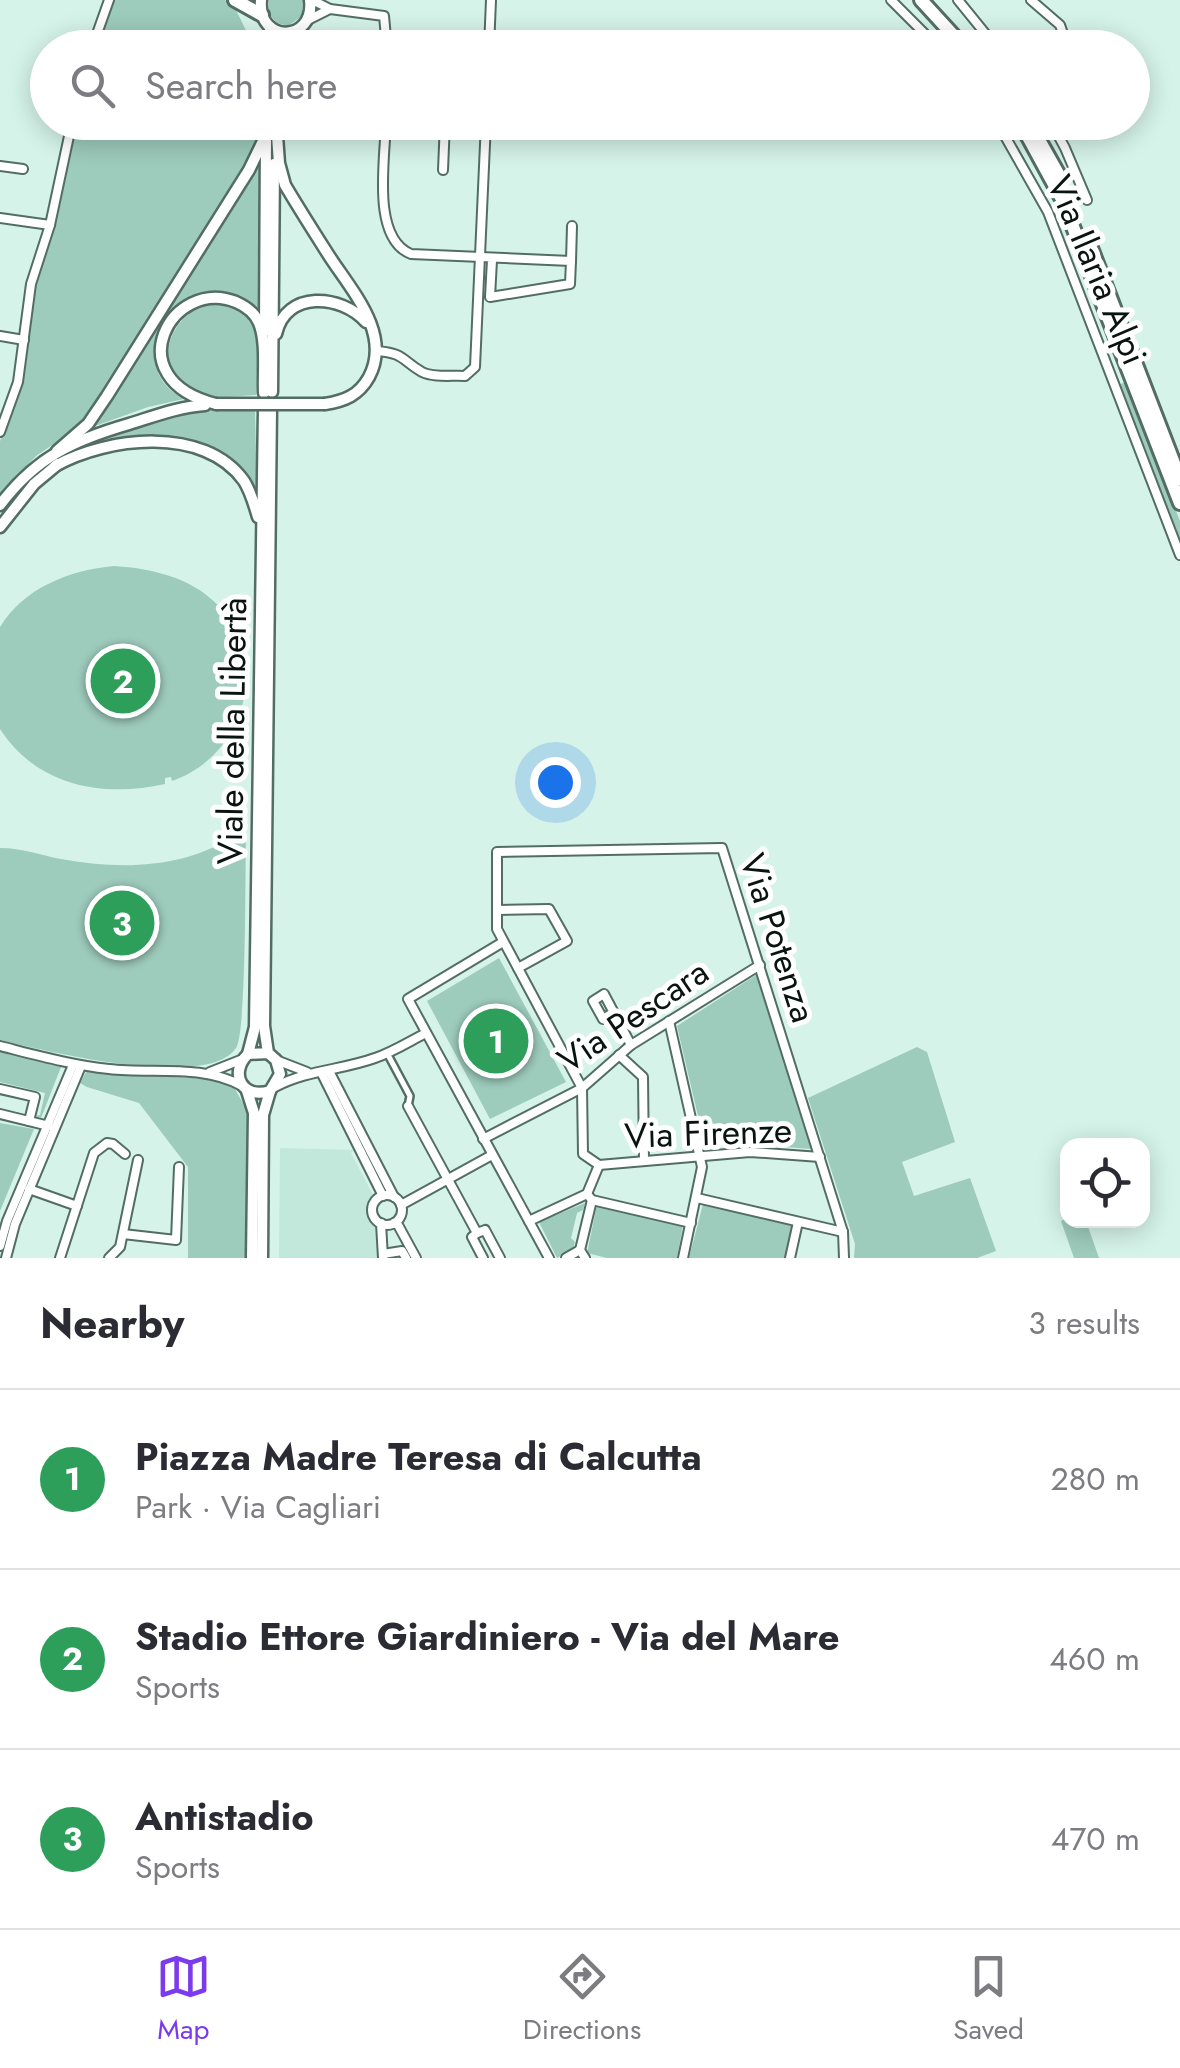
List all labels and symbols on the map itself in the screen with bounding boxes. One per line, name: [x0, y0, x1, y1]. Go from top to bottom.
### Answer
street label: Via Ilaria Alpi: [1035, 167, 1159, 373]
street label: Viale della Libertà: [205, 597, 259, 865]
pin: 2: [90, 644, 156, 718]
your location: [530, 757, 581, 808]
street label: Via Potenza: [727, 847, 829, 1029]
pin: 3: [90, 886, 154, 960]
street label: Via Pescara: [548, 947, 718, 1085]
pin: 1: [464, 1004, 528, 1078]
street label: Via Firenze: [623, 1105, 793, 1161]

